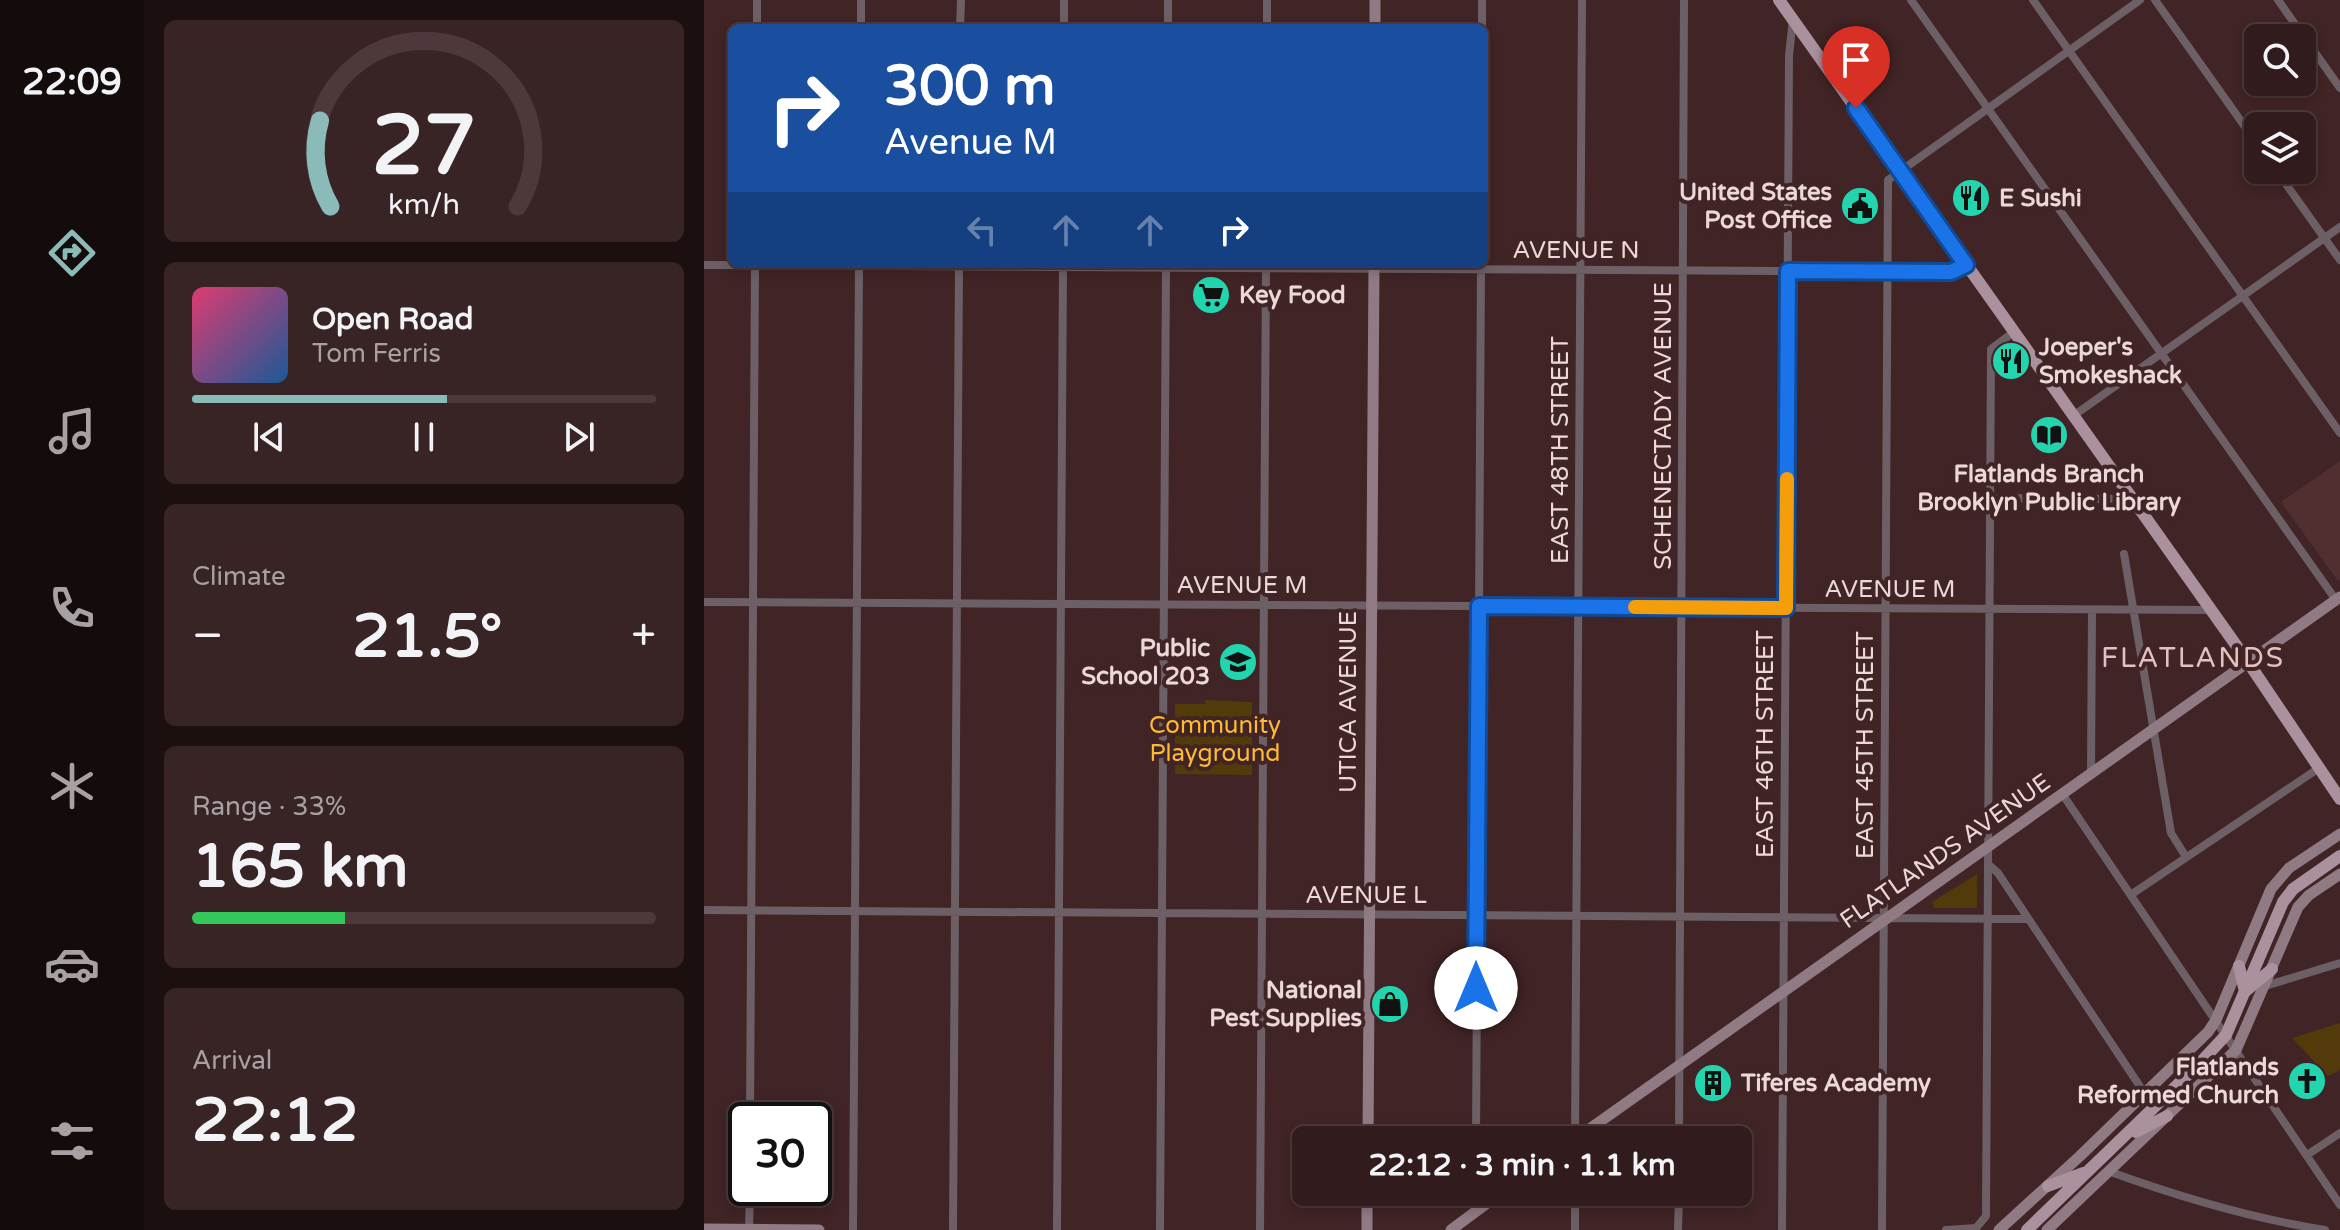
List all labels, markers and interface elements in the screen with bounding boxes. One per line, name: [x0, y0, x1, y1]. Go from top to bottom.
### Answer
map controls: [2244, 24, 2316, 184]
button: search: [2244, 24, 2316, 96]
pin: [1822, 26, 1890, 108]
icon: arrive: [1834, 38, 1878, 82]
text: 300 m: [884, 53, 1055, 120]
icon: right: [752, 56, 856, 160]
text: 22:09: [22, 61, 122, 104]
text: 27: [372, 97, 476, 197]
button: layers: [2244, 112, 2316, 184]
text: Avenue M: [884, 121, 1057, 164]
restaurant icon: E Sushi: [1950, 177, 1992, 219]
place label: United States Post Office: [1679, 178, 1832, 235]
place label: E Sushi: [1999, 184, 2082, 213]
public building icon: United States Post Office: [1839, 185, 1881, 227]
text: km/h: [388, 188, 460, 222]
icon: left: [960, 208, 1004, 252]
icon: ahead: [1044, 208, 1088, 252]
icon: ahead: [1128, 208, 1172, 252]
icon: right: [1212, 208, 1256, 252]
icon: directions: [44, 225, 100, 281]
street label: AVENUE N: [1512, 236, 1640, 265]
supermarket icon: Key Food: [1190, 274, 1232, 316]
place label: Key Food: [1239, 281, 1346, 310]
street label: SCHENECTADY AVENUE: [1649, 282, 1678, 570]
text: Open Road: [312, 301, 473, 338]
place label: Joeper's Smokeshack: [2038, 333, 2182, 390]
street label: EAST 48TH STREET: [1546, 336, 1575, 564]
text: Tom Ferris: [312, 338, 441, 369]
restaurant icon: Joeper's Smokeshack: [1990, 340, 2032, 382]
icon: music: [44, 403, 100, 459]
library icon: Flatlands Branch Brooklyn Public Library: [2028, 414, 2070, 456]
icon: previous: [247, 415, 291, 459]
icon: pause: [402, 415, 446, 459]
icon: next: [557, 415, 601, 459]
place label: Flatlands Branch Brooklyn Public Library: [1917, 460, 2181, 517]
text: Climate: [192, 561, 286, 592]
street label: AVENUE M: [1176, 571, 1308, 600]
street label: AVENUE M: [1824, 575, 1956, 604]
icon: phone: [44, 580, 100, 636]
text: 21.5°: [352, 601, 502, 673]
text: −: [192, 610, 223, 663]
text: +: [631, 610, 656, 663]
street label: UTICA AVENUE: [1334, 611, 1363, 793]
street label: EAST 46TH STREET: [1751, 630, 1780, 858]
street label: EAST 45TH STREET: [1851, 631, 1880, 859]
place label: Public School 203: [1081, 634, 1210, 691]
school or university icon: Public School 203: [1217, 641, 1259, 683]
district label: FLATLANDS: [2101, 641, 2285, 675]
park label: Community Playground: [1149, 711, 1281, 768]
icon: climate: [44, 758, 100, 814]
street label: FLATLANDS AVENUE: [1835, 768, 2056, 935]
text: Range · 33%: [192, 791, 346, 822]
text: 165 km: [192, 831, 408, 903]
street label: AVENUE L: [1305, 881, 1427, 910]
icon: car: [44, 936, 100, 992]
position arrow: [1434, 946, 1518, 1030]
place label: National Pest Supplies: [1209, 976, 1362, 1033]
shop icon: National Pest Supplies: [1369, 983, 1411, 1025]
text: Arrival: [192, 1045, 272, 1076]
place label: Flatlands Reformed Church: [2077, 1053, 2279, 1110]
church icon: Flatlands Reformed Church: [2286, 1060, 2328, 1102]
building icon: Tiferes Academy: [1692, 1062, 1734, 1104]
place label: Tiferes Academy: [1740, 1069, 1931, 1098]
text: 22:12: [192, 1085, 358, 1157]
speed limit sign: 30: [728, 1102, 832, 1206]
icon: filters: [44, 1113, 100, 1169]
text: 22:12 · 3 min · 1.1 km: [1368, 1147, 1676, 1184]

